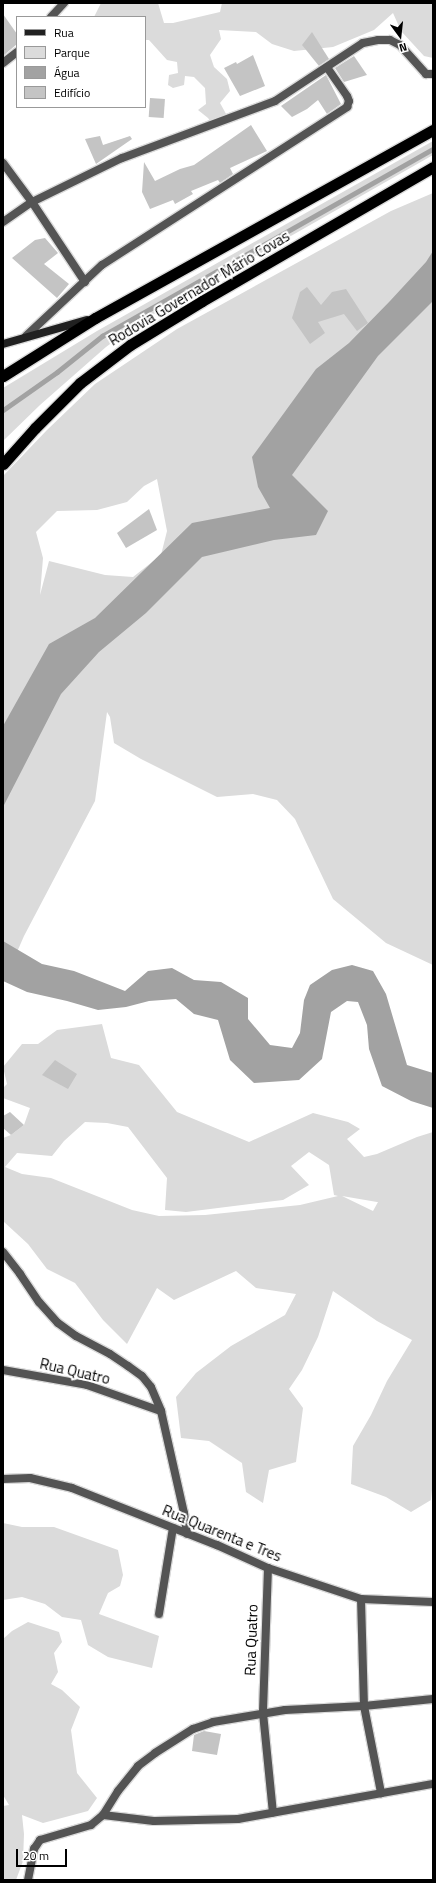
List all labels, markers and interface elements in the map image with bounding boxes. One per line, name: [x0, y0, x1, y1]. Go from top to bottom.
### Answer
legend: [16, 16, 146, 108]
north arrow: [380, 16, 420, 56]
text: Rua: [54, 23, 74, 42]
text: N: [397, 39, 409, 56]
text: Parque: [54, 43, 90, 62]
text: Água: [54, 63, 80, 82]
text: Edifício: [54, 83, 90, 102]
street label: Rodovia Governador Mário Covas: [105, 227, 293, 349]
street label: Rua Quatro: [38, 1354, 112, 1388]
street label: Rua Quarenta e Tres: [160, 1501, 284, 1565]
street label: Rua Quatro: [241, 1604, 261, 1676]
scale bar: [18, 1841, 69, 1867]
text: 20 m: [23, 1846, 49, 1865]

